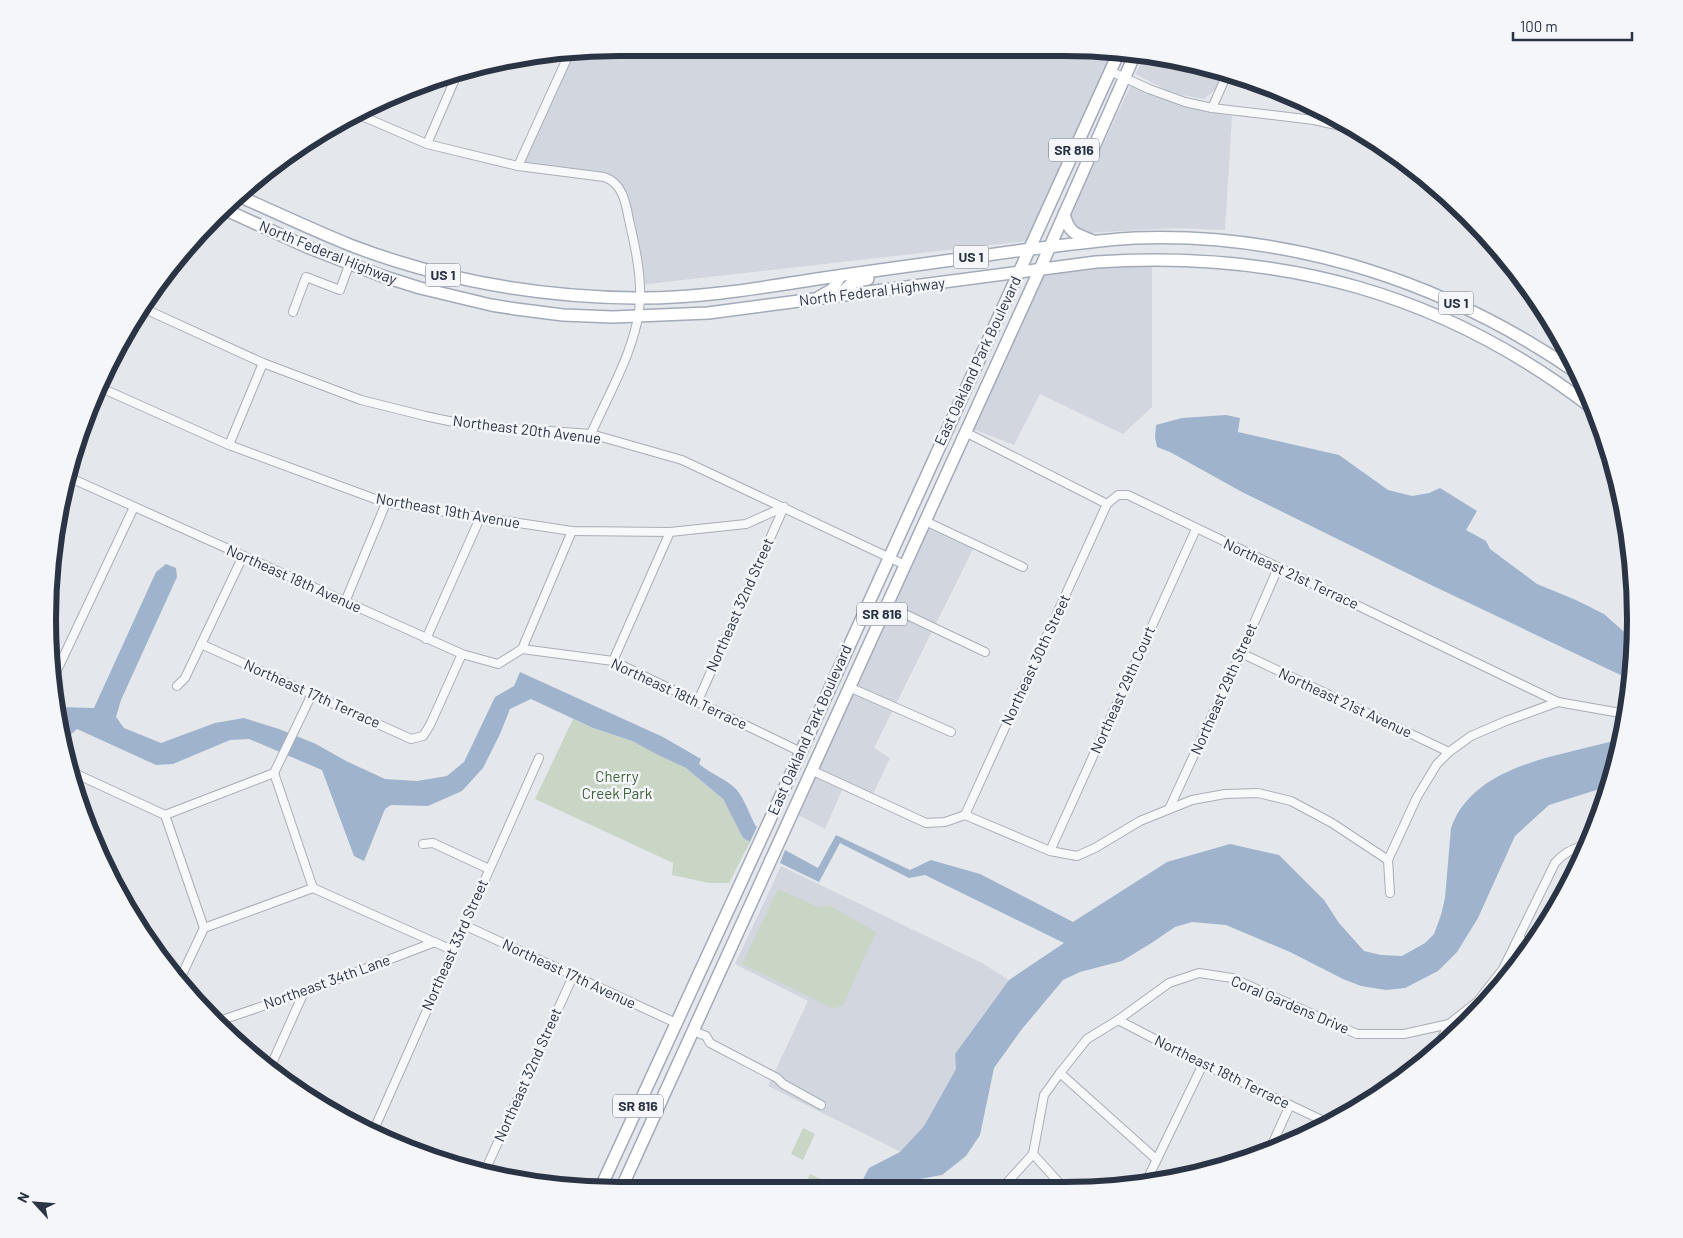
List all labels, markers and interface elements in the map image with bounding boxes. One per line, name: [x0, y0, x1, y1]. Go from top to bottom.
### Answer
scale bar: [1513, 10, 1632, 42]
text: 100 m: [1520, 17, 1558, 35]
road number: SR 816: [1049, 138, 1099, 162]
street label: North Federal Highway: [257, 216, 400, 288]
road number: US 1: [954, 246, 988, 268]
road number: US 1: [426, 264, 460, 286]
street label: North Federal Highway: [798, 273, 946, 309]
street label: East Oakland Park Boulevard: [930, 273, 1024, 448]
road number: US 1: [1438, 292, 1474, 314]
street label: Northeast 20th Avenue: [452, 411, 602, 447]
street label: Northeast 19th Avenue: [375, 488, 522, 532]
street label: Northeast 21st Terrace: [1221, 534, 1362, 612]
street label: Northeast 32nd Street: [701, 535, 777, 674]
street label: Northeast 18th Avenue: [224, 540, 365, 616]
street label: Northeast 30th Street: [997, 591, 1073, 728]
road number: SR 816: [857, 602, 907, 626]
street label: Northeast 29th Street: [1186, 620, 1260, 757]
street label: Northeast 29th Court: [1086, 623, 1158, 756]
street label: East Oakland Park Boulevard: [763, 642, 855, 818]
street label: Northeast 18th Terrace: [609, 654, 750, 733]
street label: Northeast 17th Terrace: [241, 655, 383, 731]
street label: Northeast 21st Avenue: [1276, 663, 1415, 741]
park label: Cherry Creek Park: [582, 767, 653, 802]
street label: Northeast 33rd Street: [417, 876, 491, 1013]
street label: Northeast 17th Avenue: [500, 934, 639, 1012]
street label: Northeast 34th Lane: [261, 950, 392, 1012]
street label: Coral Gardens Drive: [1228, 971, 1352, 1037]
street label: Northeast 32nd Street: [489, 1005, 565, 1144]
street label: Northeast 18th Terrace: [1152, 1031, 1293, 1112]
road number: SR 816: [613, 1094, 663, 1118]
north arrow: [10, 1178, 60, 1228]
text: N: [13, 1189, 33, 1205]

